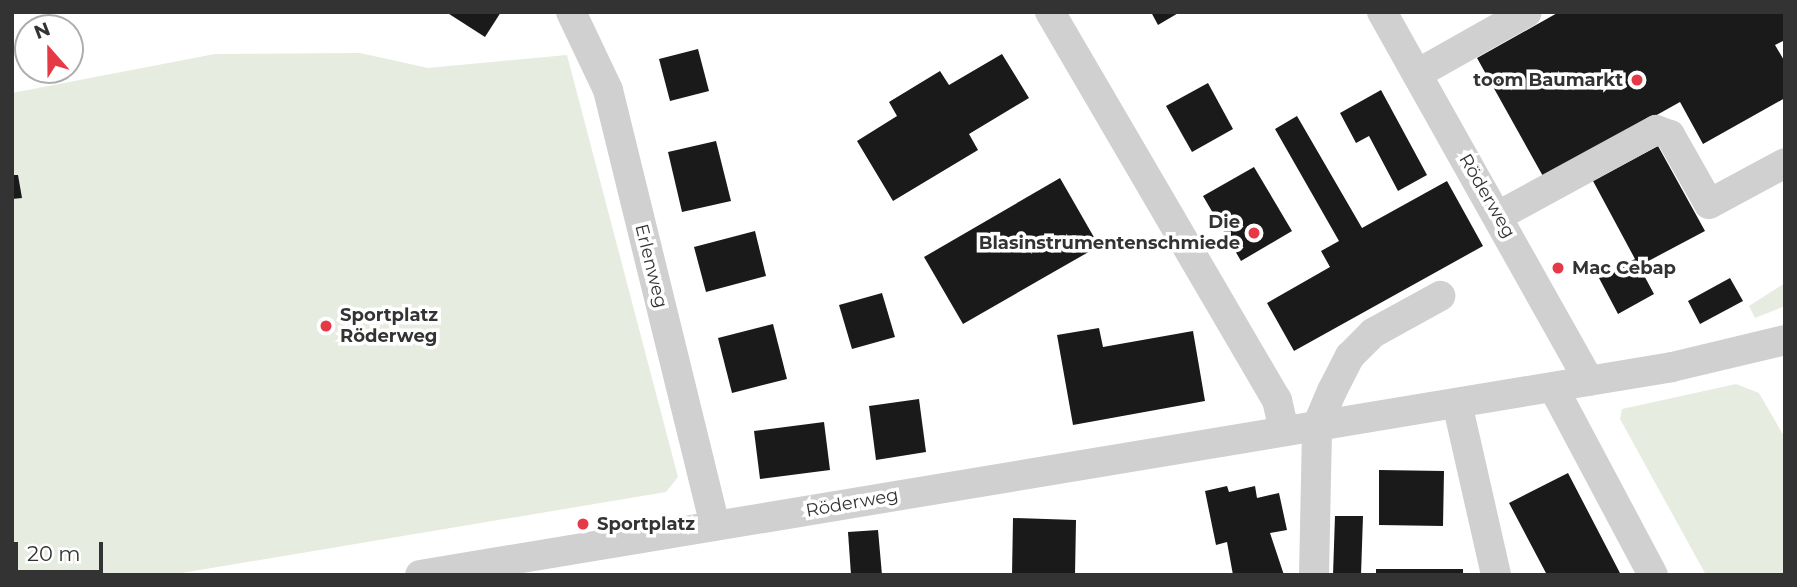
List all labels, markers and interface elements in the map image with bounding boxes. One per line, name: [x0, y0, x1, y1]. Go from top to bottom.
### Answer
north arrow: [14, 14, 84, 84]
text: N: [31, 17, 53, 44]
place label: toom Baumarkt: [1473, 69, 1623, 91]
marker: toom Baumarkt: [1629, 72, 1645, 88]
street label: Röderweg: [1454, 150, 1520, 242]
place label: Die Blasinstrumentenschmiede: [979, 212, 1240, 255]
street label: Erlenweg: [630, 222, 672, 310]
marker: Die Blasinstrumentenschmiede: [1246, 225, 1262, 241]
place label: Mac Cebap: [1572, 257, 1676, 279]
marker: Mac Cebap: [1550, 260, 1566, 276]
place label: Sportplatz Röderweg: [340, 305, 438, 348]
marker: Sportplatz Röderweg: [318, 318, 334, 334]
street label: Röderweg: [804, 484, 900, 522]
place label: Sportplatz: [597, 513, 695, 535]
marker: Sportplatz: [575, 516, 591, 532]
scale bar: [18, 528, 107, 572]
text: 20 m: [27, 541, 81, 566]

